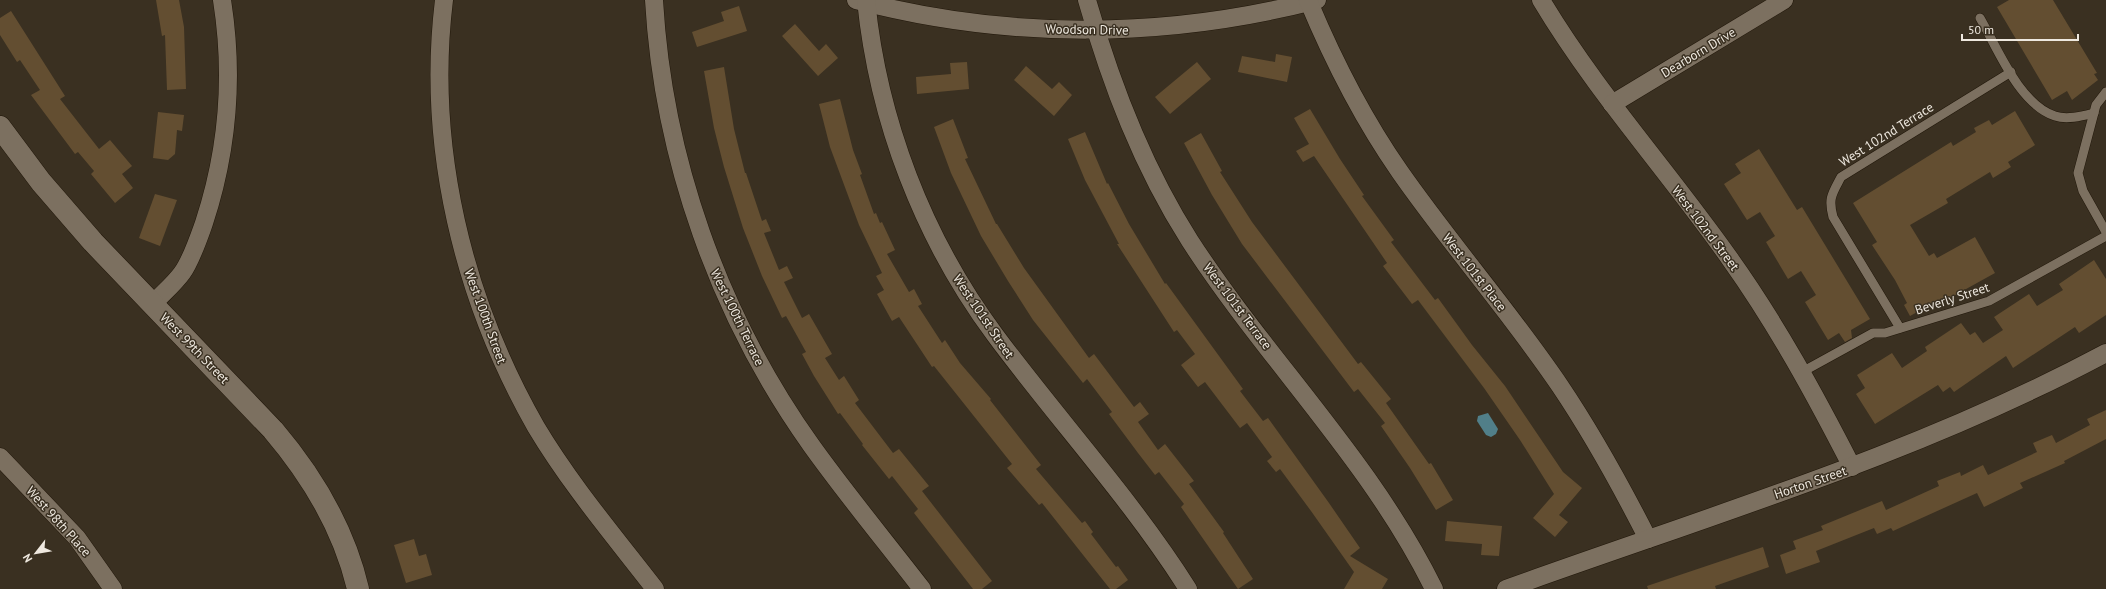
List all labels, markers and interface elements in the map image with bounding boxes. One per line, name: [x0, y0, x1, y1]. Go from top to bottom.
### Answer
scale bar: [1962, 16, 2078, 42]
street label: Woodson Drive: [1045, 20, 1129, 39]
text: 50 m: [1968, 22, 1994, 37]
street label: Dearborn Drive: [1658, 23, 1739, 81]
street label: West 102nd Terrace: [1836, 99, 1937, 170]
street label: West 102nd Street: [1668, 182, 1743, 275]
street label: West 101st Place: [1439, 230, 1510, 315]
street label: West 101st Terrace: [1200, 260, 1276, 353]
street label: West 100th Street: [461, 266, 511, 366]
street label: West 100th Terrace: [707, 266, 768, 368]
street label: West 101st Street: [949, 271, 1018, 362]
street label: Beverly Street: [1913, 278, 1992, 318]
street label: West 99th Street: [156, 309, 233, 388]
street label: Horton Street: [1772, 462, 1849, 503]
street label: West 98th Place: [23, 483, 95, 560]
north arrow: [16, 533, 56, 573]
text: N: [20, 551, 35, 565]

